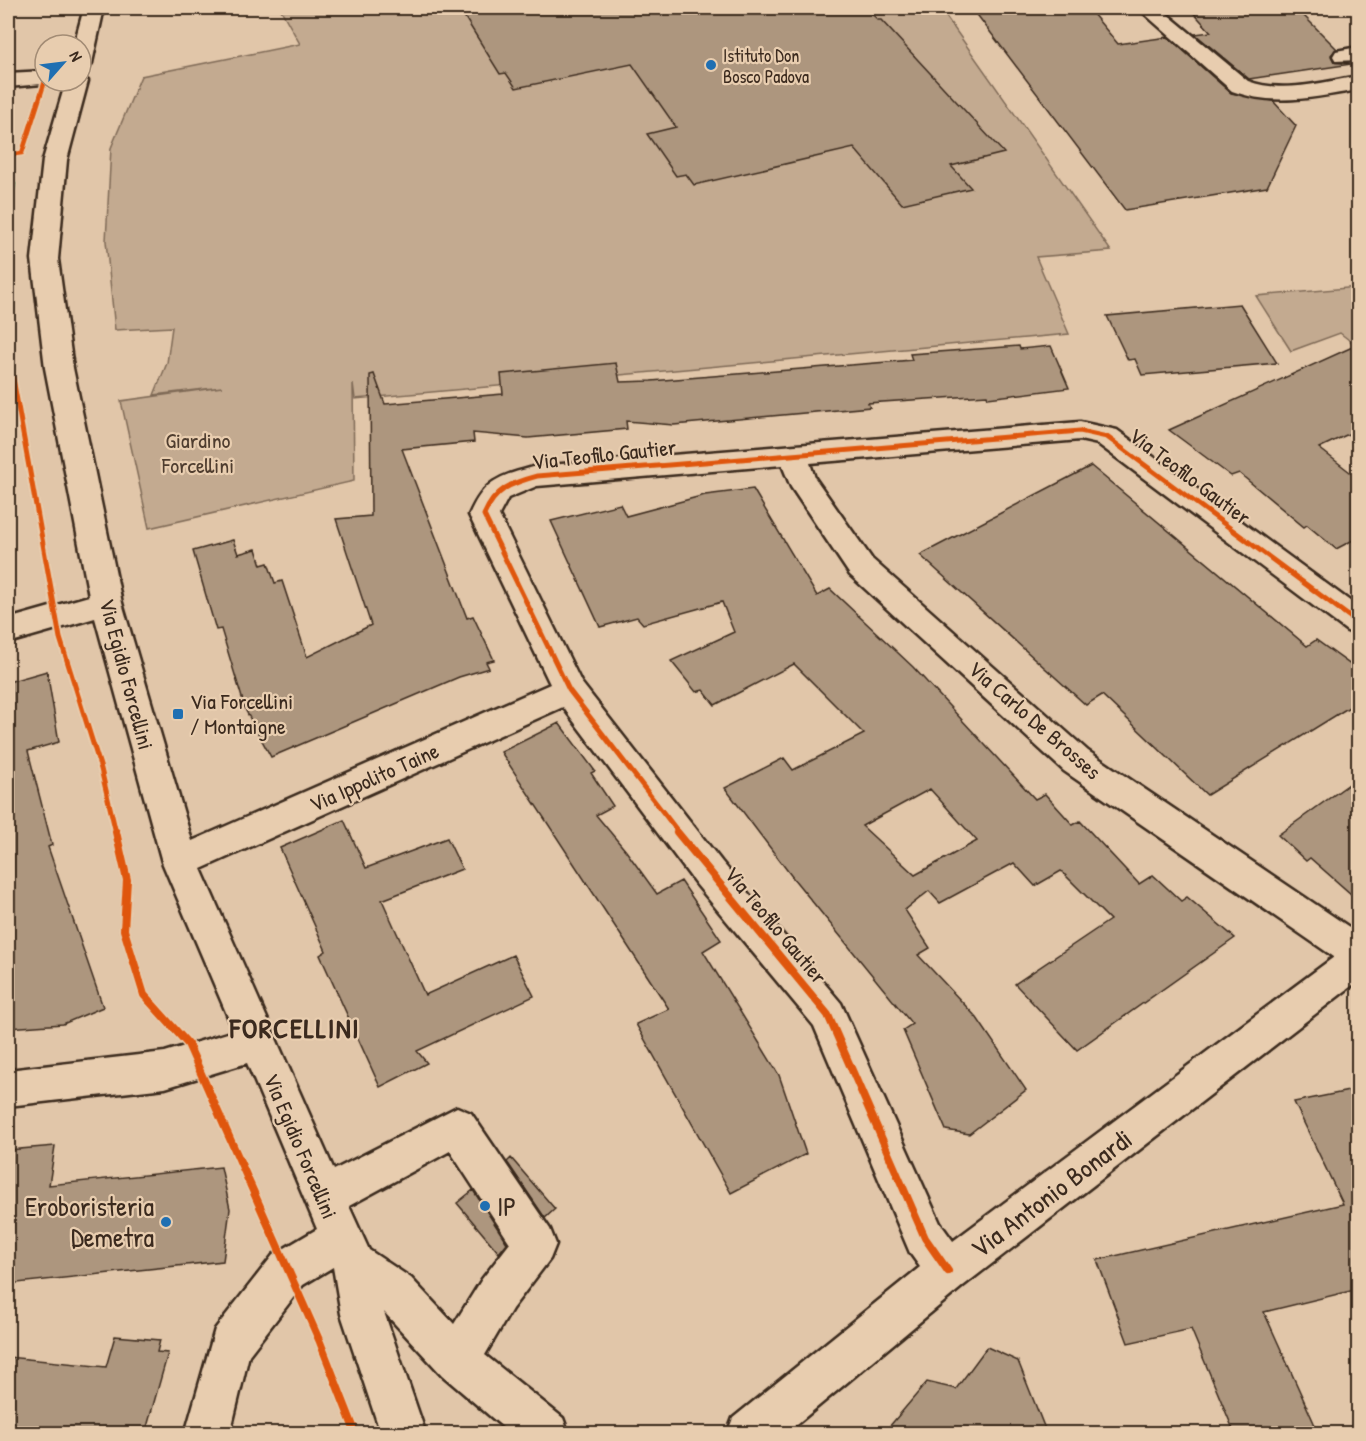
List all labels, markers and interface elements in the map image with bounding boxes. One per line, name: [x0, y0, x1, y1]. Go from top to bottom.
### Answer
north arrow: [33, 33, 93, 93]
place label: Istituto Don Bosco Padova: [723, 43, 809, 89]
text: N: [65, 47, 88, 65]
marker: Istituto Don Bosco Padova: [704, 58, 718, 72]
street label: Via Teofilo Gautier: [1123, 420, 1257, 532]
park label: Giardino Forcellini: [161, 425, 234, 480]
street label: Via Teofilo Gautier: [530, 431, 678, 477]
street label: Via Egidio Forcellini: [92, 595, 162, 753]
street label: Via Carlo De Brosses: [962, 654, 1108, 786]
place label: Via Forcellini / Montaigne: [190, 686, 293, 741]
marker: Via Forcellini / Montaigne: [171, 707, 185, 721]
street label: Via Ippolito Taine: [305, 735, 444, 819]
street label: Via Teofilo Gautier: [718, 860, 834, 991]
district label: FORCELLINI: [229, 1009, 360, 1047]
street label: Via Egidio Forcellini: [257, 1069, 345, 1223]
street label: Via Antonio Bonardi: [963, 1120, 1139, 1266]
place label: Eroboristeria Demetra: [25, 1188, 154, 1255]
place label: IP: [497, 1188, 516, 1224]
marker: IP: [478, 1199, 492, 1213]
marker: Eroboristeria Demetra: [159, 1215, 173, 1229]

